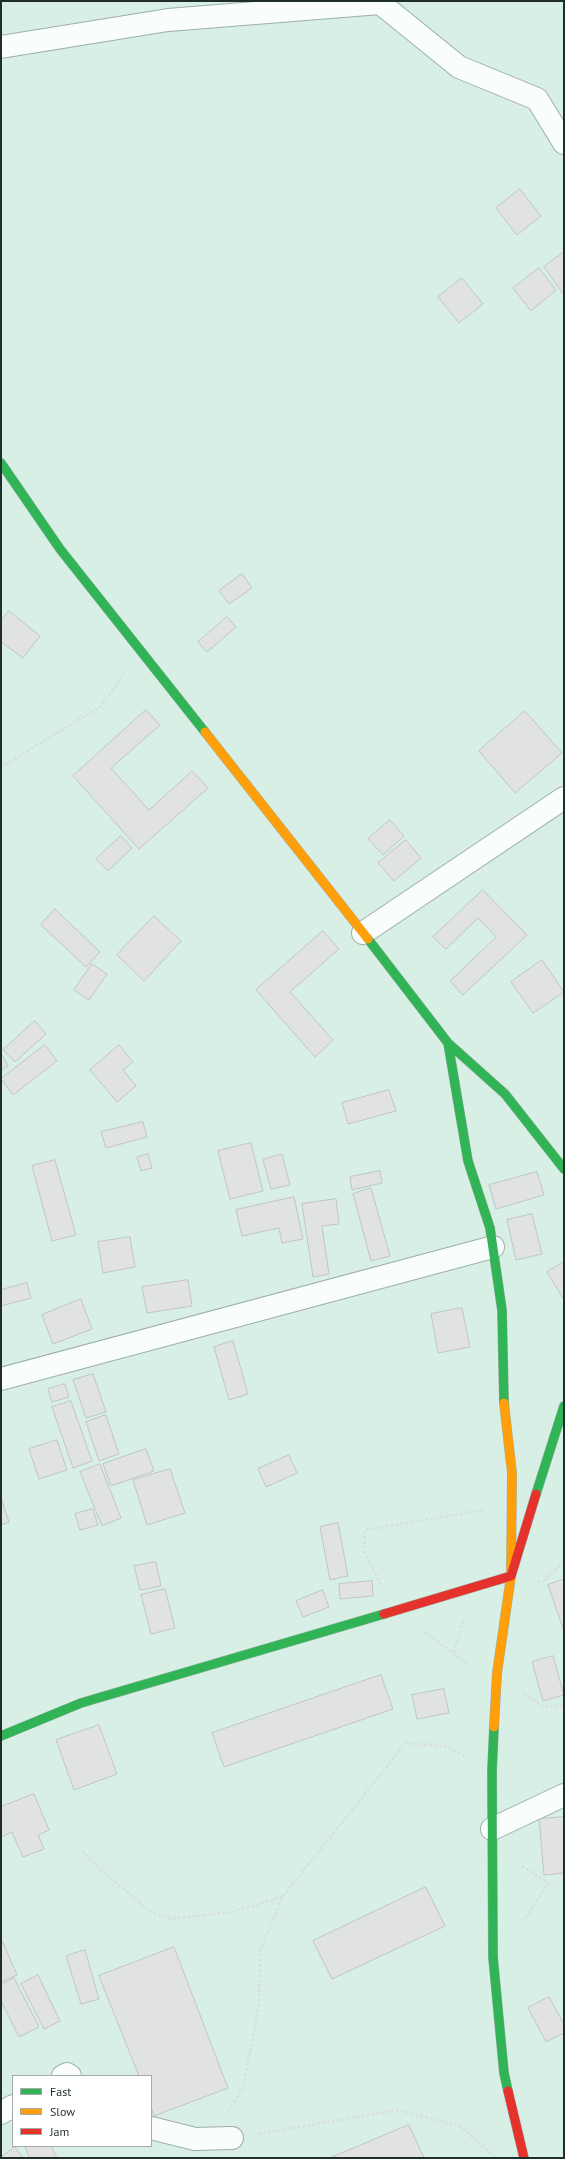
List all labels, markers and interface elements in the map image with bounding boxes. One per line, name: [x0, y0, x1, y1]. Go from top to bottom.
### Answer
legend: [12, 2075, 152, 2147]
text: Fast: [50, 2084, 71, 2099]
text: Slow: [50, 2104, 75, 2119]
text: Jam: [50, 2124, 69, 2139]

